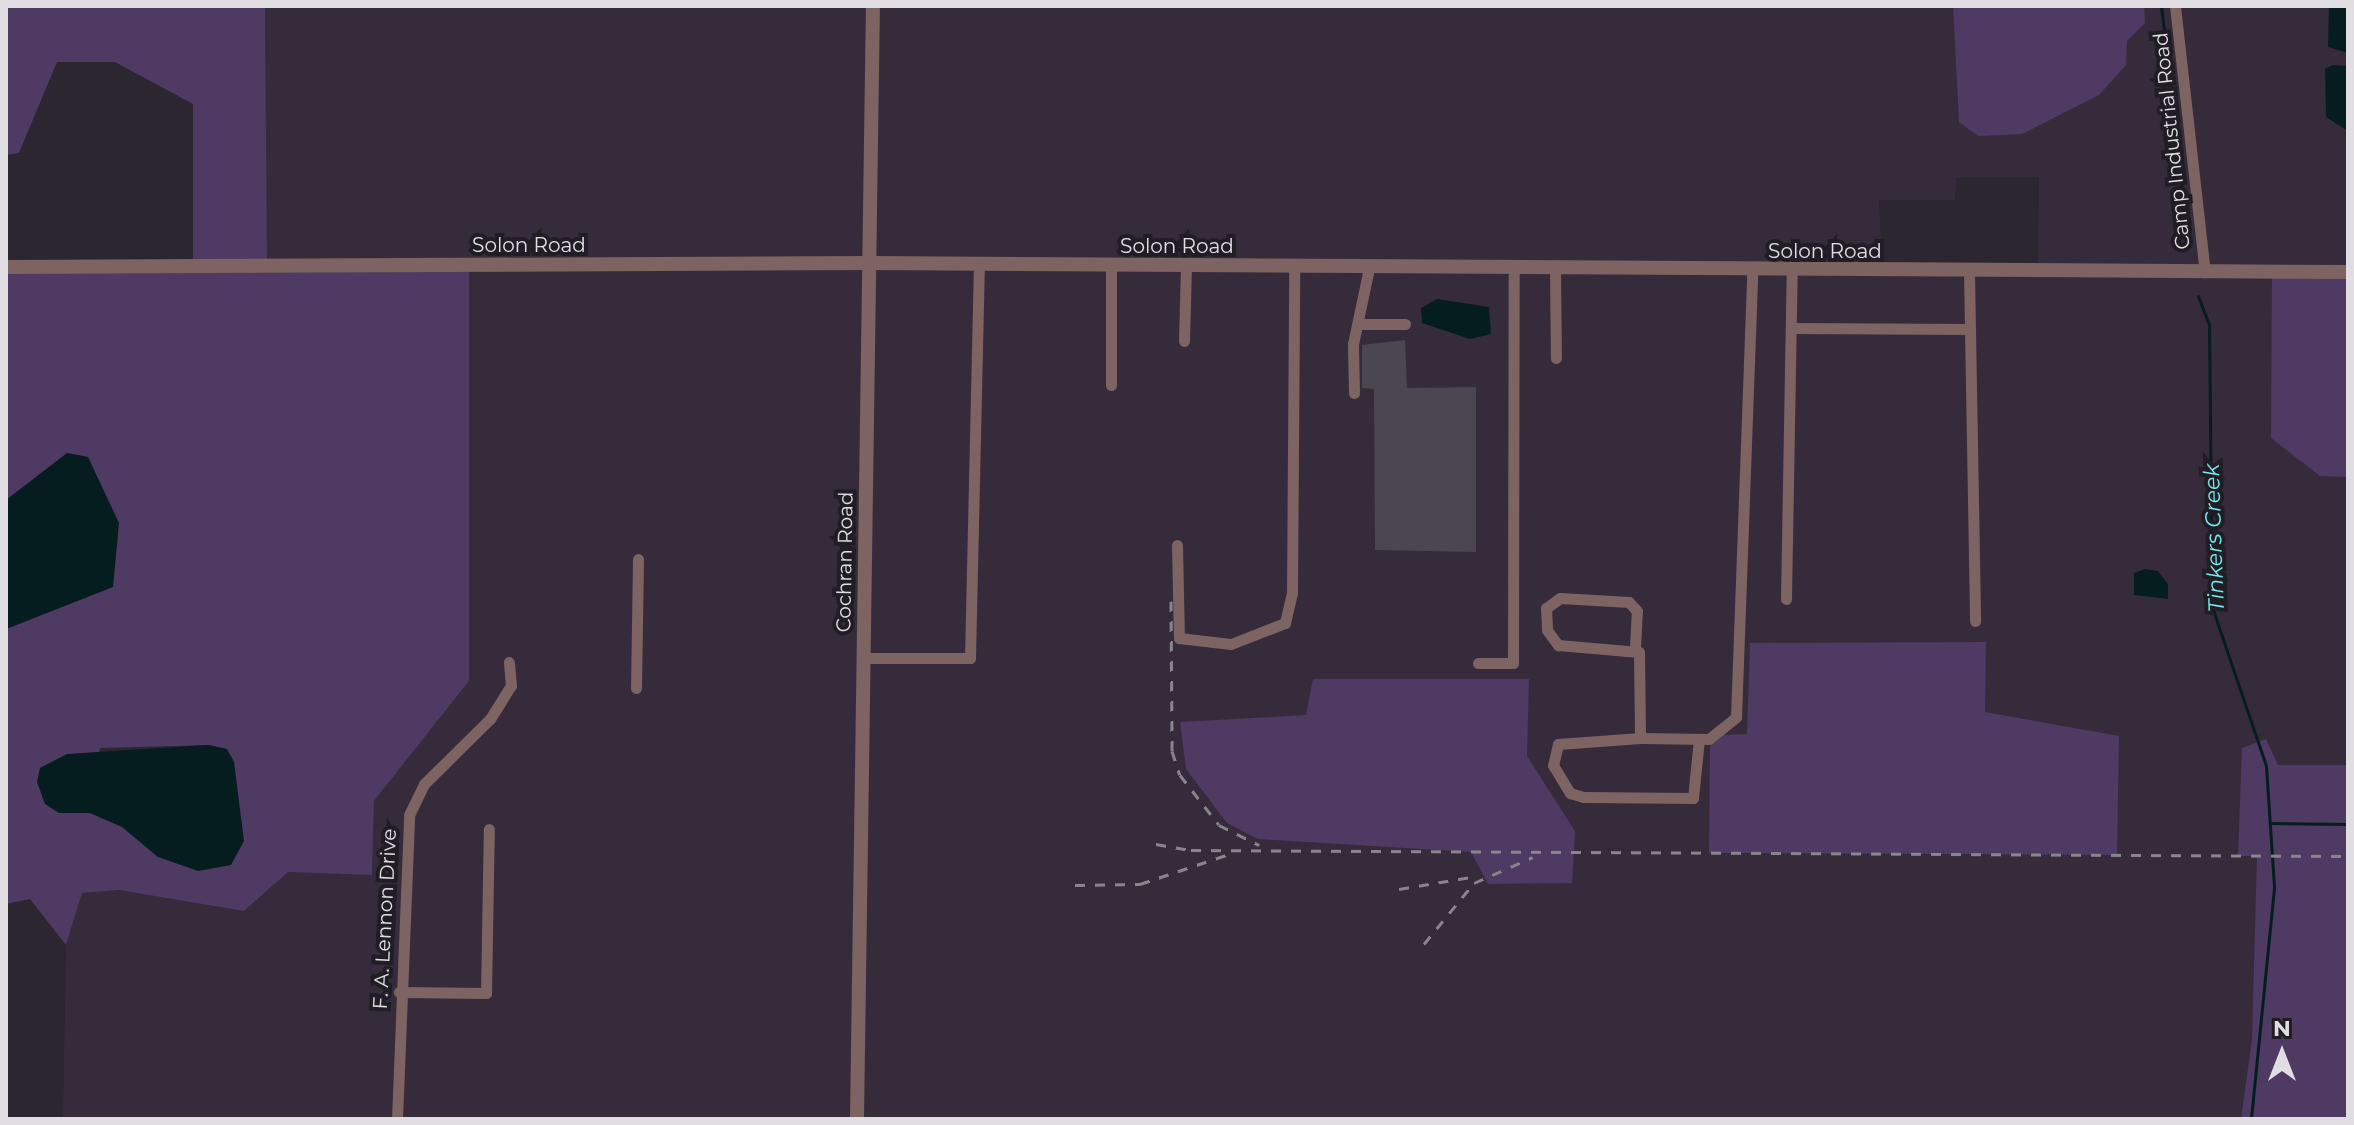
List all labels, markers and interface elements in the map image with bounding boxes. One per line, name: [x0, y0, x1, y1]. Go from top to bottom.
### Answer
street label: Camp Industrial Road: [2149, 31, 2195, 251]
street label: Solon Road: [472, 233, 586, 257]
street label: Solon Road: [1120, 234, 1234, 258]
street label: Solon Road: [1768, 239, 1882, 263]
water label: Tinkers Creek: [2198, 463, 2230, 613]
street label: Cochran Road: [832, 491, 858, 633]
street label: F. A. Lennon Drive: [368, 828, 402, 1010]
north arrow: [2242, 1013, 2322, 1093]
text: N: [2273, 1015, 2291, 1042]

